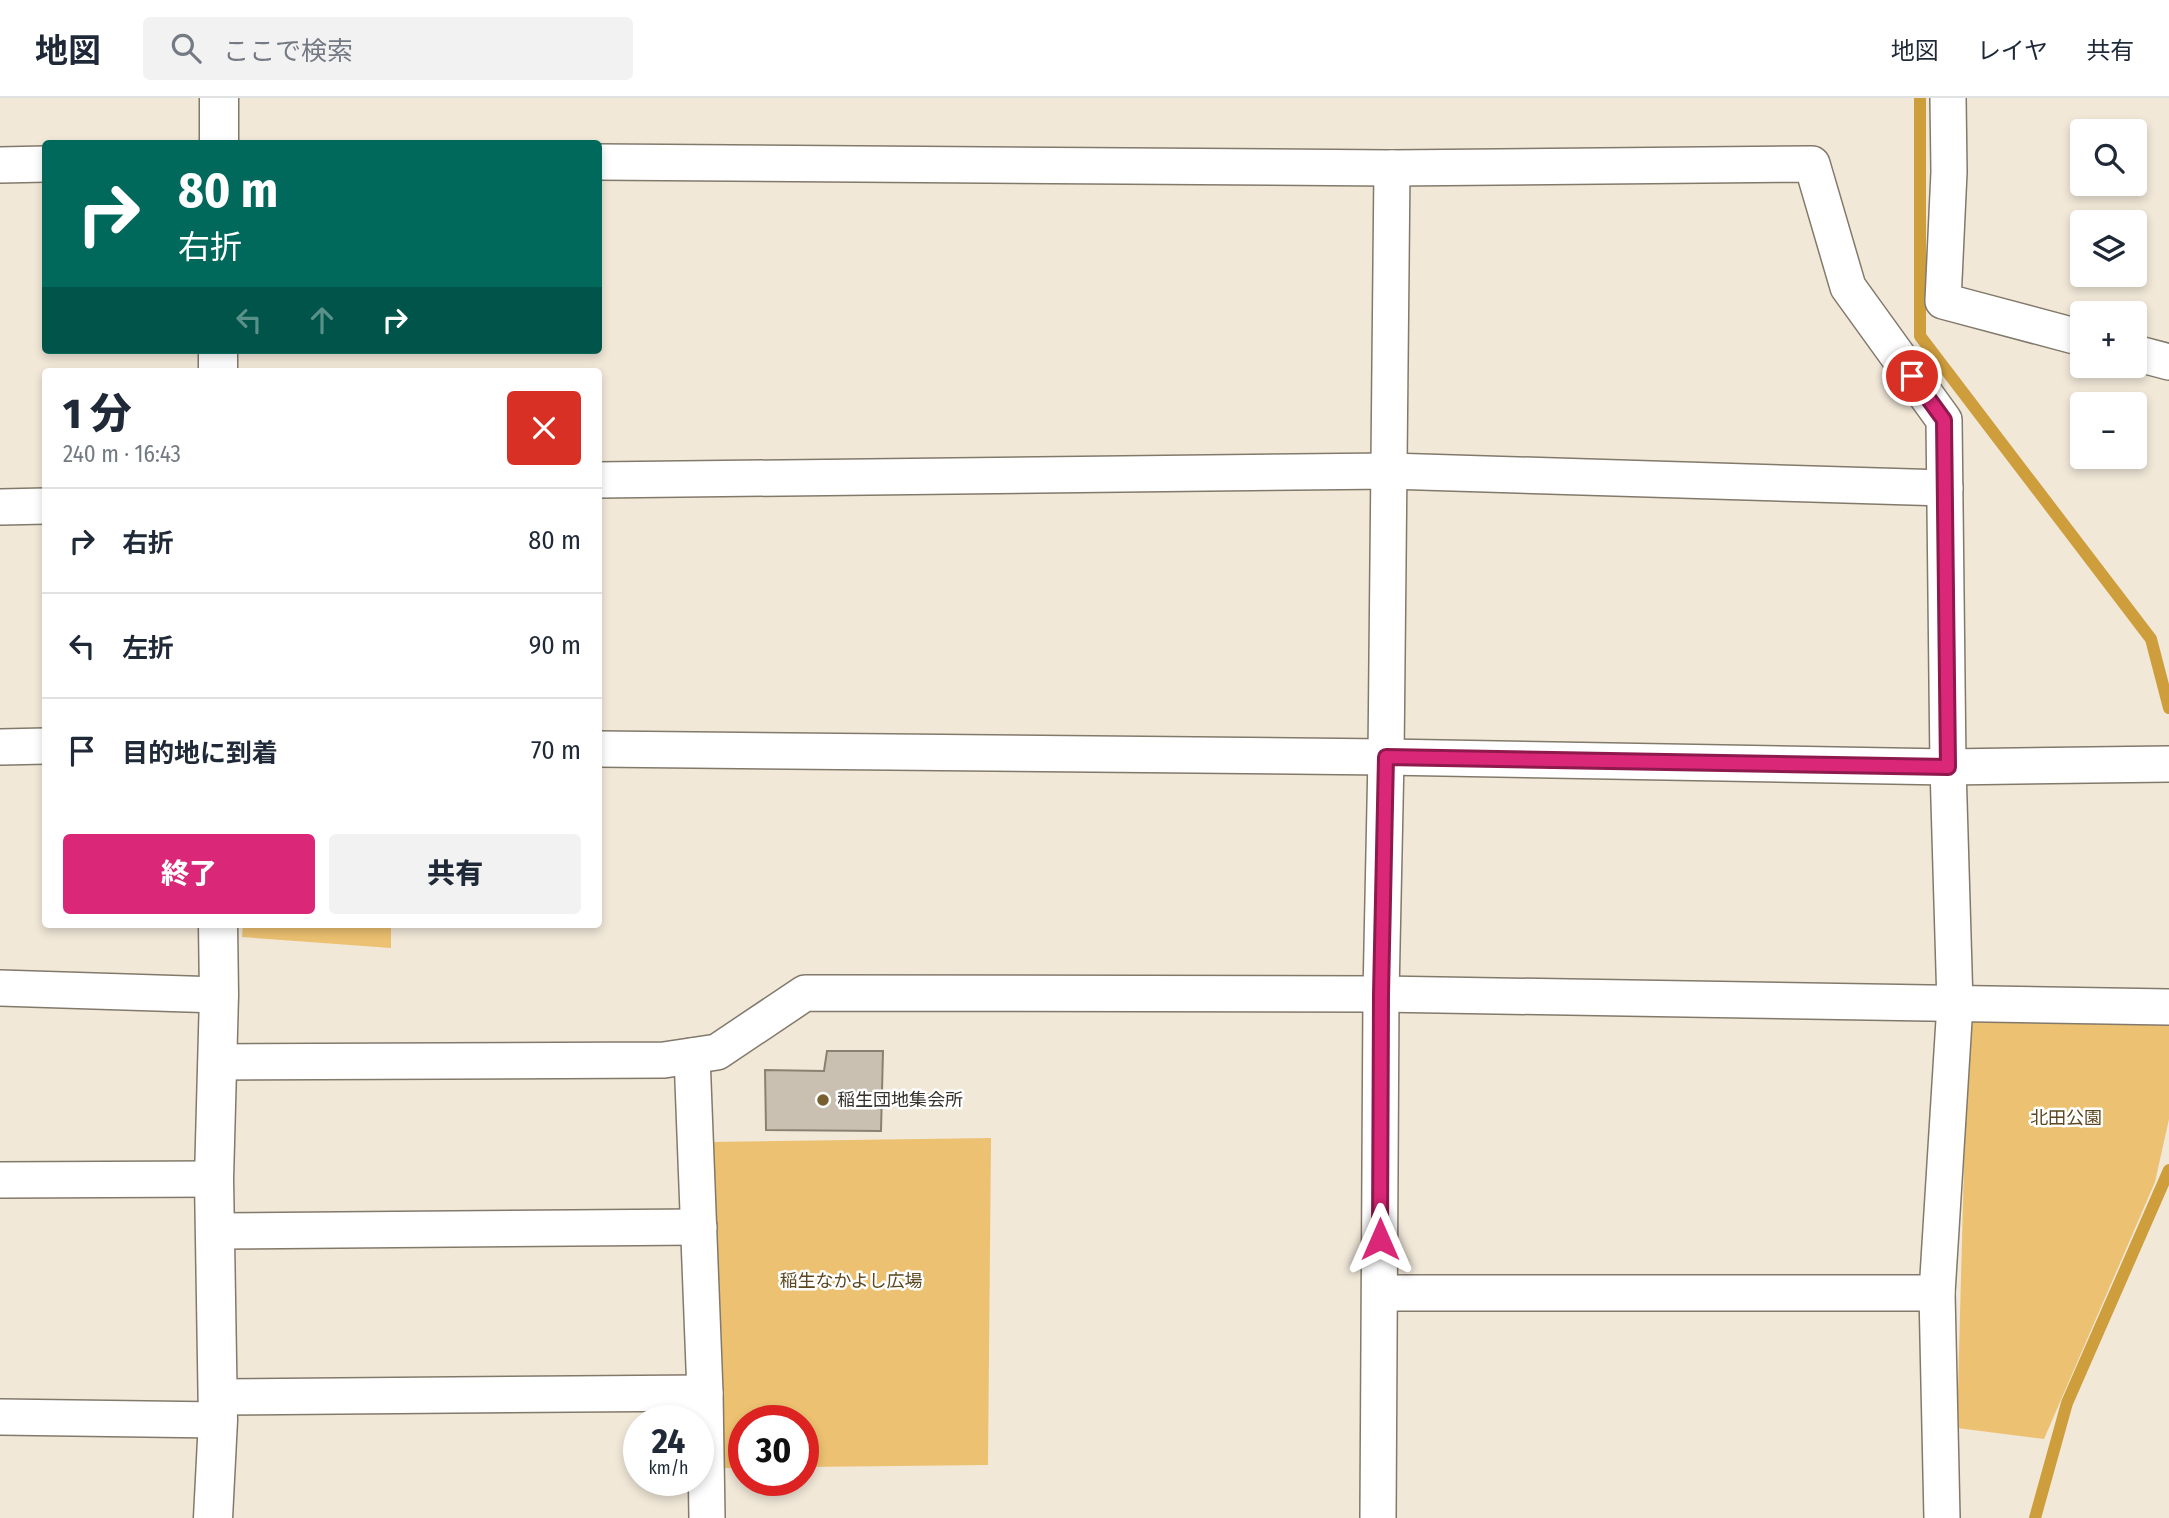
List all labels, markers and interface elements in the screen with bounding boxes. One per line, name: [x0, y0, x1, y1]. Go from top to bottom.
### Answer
search box: [143, 17, 633, 80]
icon: search: [167, 29, 205, 67]
text: 地図: [35, 31, 101, 71]
text: ここで検索: [223, 36, 353, 67]
text: 地図: [1891, 37, 1939, 65]
text: レイヤ: [1977, 37, 2048, 65]
text: 共有: [2086, 37, 2134, 65]
map controls: [2070, 119, 2147, 469]
button: search: [2070, 119, 2147, 196]
text: 80 m: [178, 161, 278, 220]
icon: right: [63, 168, 154, 259]
button: layers: [2070, 210, 2147, 287]
text: 右折: [178, 228, 242, 266]
icon: left: [230, 301, 268, 339]
icon: ahead: [303, 301, 341, 339]
icon: right: [376, 301, 414, 339]
button: +: [2070, 301, 2147, 378]
pin: [1882, 346, 1942, 406]
icon: arrive: [1893, 357, 1931, 395]
text: 1 分: [63, 389, 132, 439]
button: close: [507, 391, 581, 465]
button: −: [2070, 392, 2147, 469]
text: 240 m · 16:43: [63, 440, 181, 468]
icon: right: [63, 522, 101, 560]
text: 80 m: [528, 525, 581, 556]
text: 右折: [122, 528, 174, 559]
icon: left: [63, 627, 101, 665]
text: 90 m: [529, 630, 581, 661]
text: 左折: [122, 633, 174, 664]
icon: arrive: [63, 732, 101, 770]
text: 70 m: [531, 735, 581, 766]
text: 目的地に到着: [122, 738, 278, 769]
button: 終了: [63, 834, 315, 914]
button: 共有: [329, 834, 581, 914]
place label: 稲生団地集会所: [837, 1089, 963, 1111]
marker: 稲生団地集会所: [815, 1092, 831, 1108]
park label: 北田公園: [2030, 1107, 2102, 1129]
position arrow: [1343, 1202, 1417, 1276]
park label: 稲生なかよし広場: [779, 1270, 923, 1292]
speed limit sign: 30: [728, 1405, 819, 1496]
text: 24: [652, 1420, 685, 1462]
text: km/h: [648, 1457, 689, 1479]

